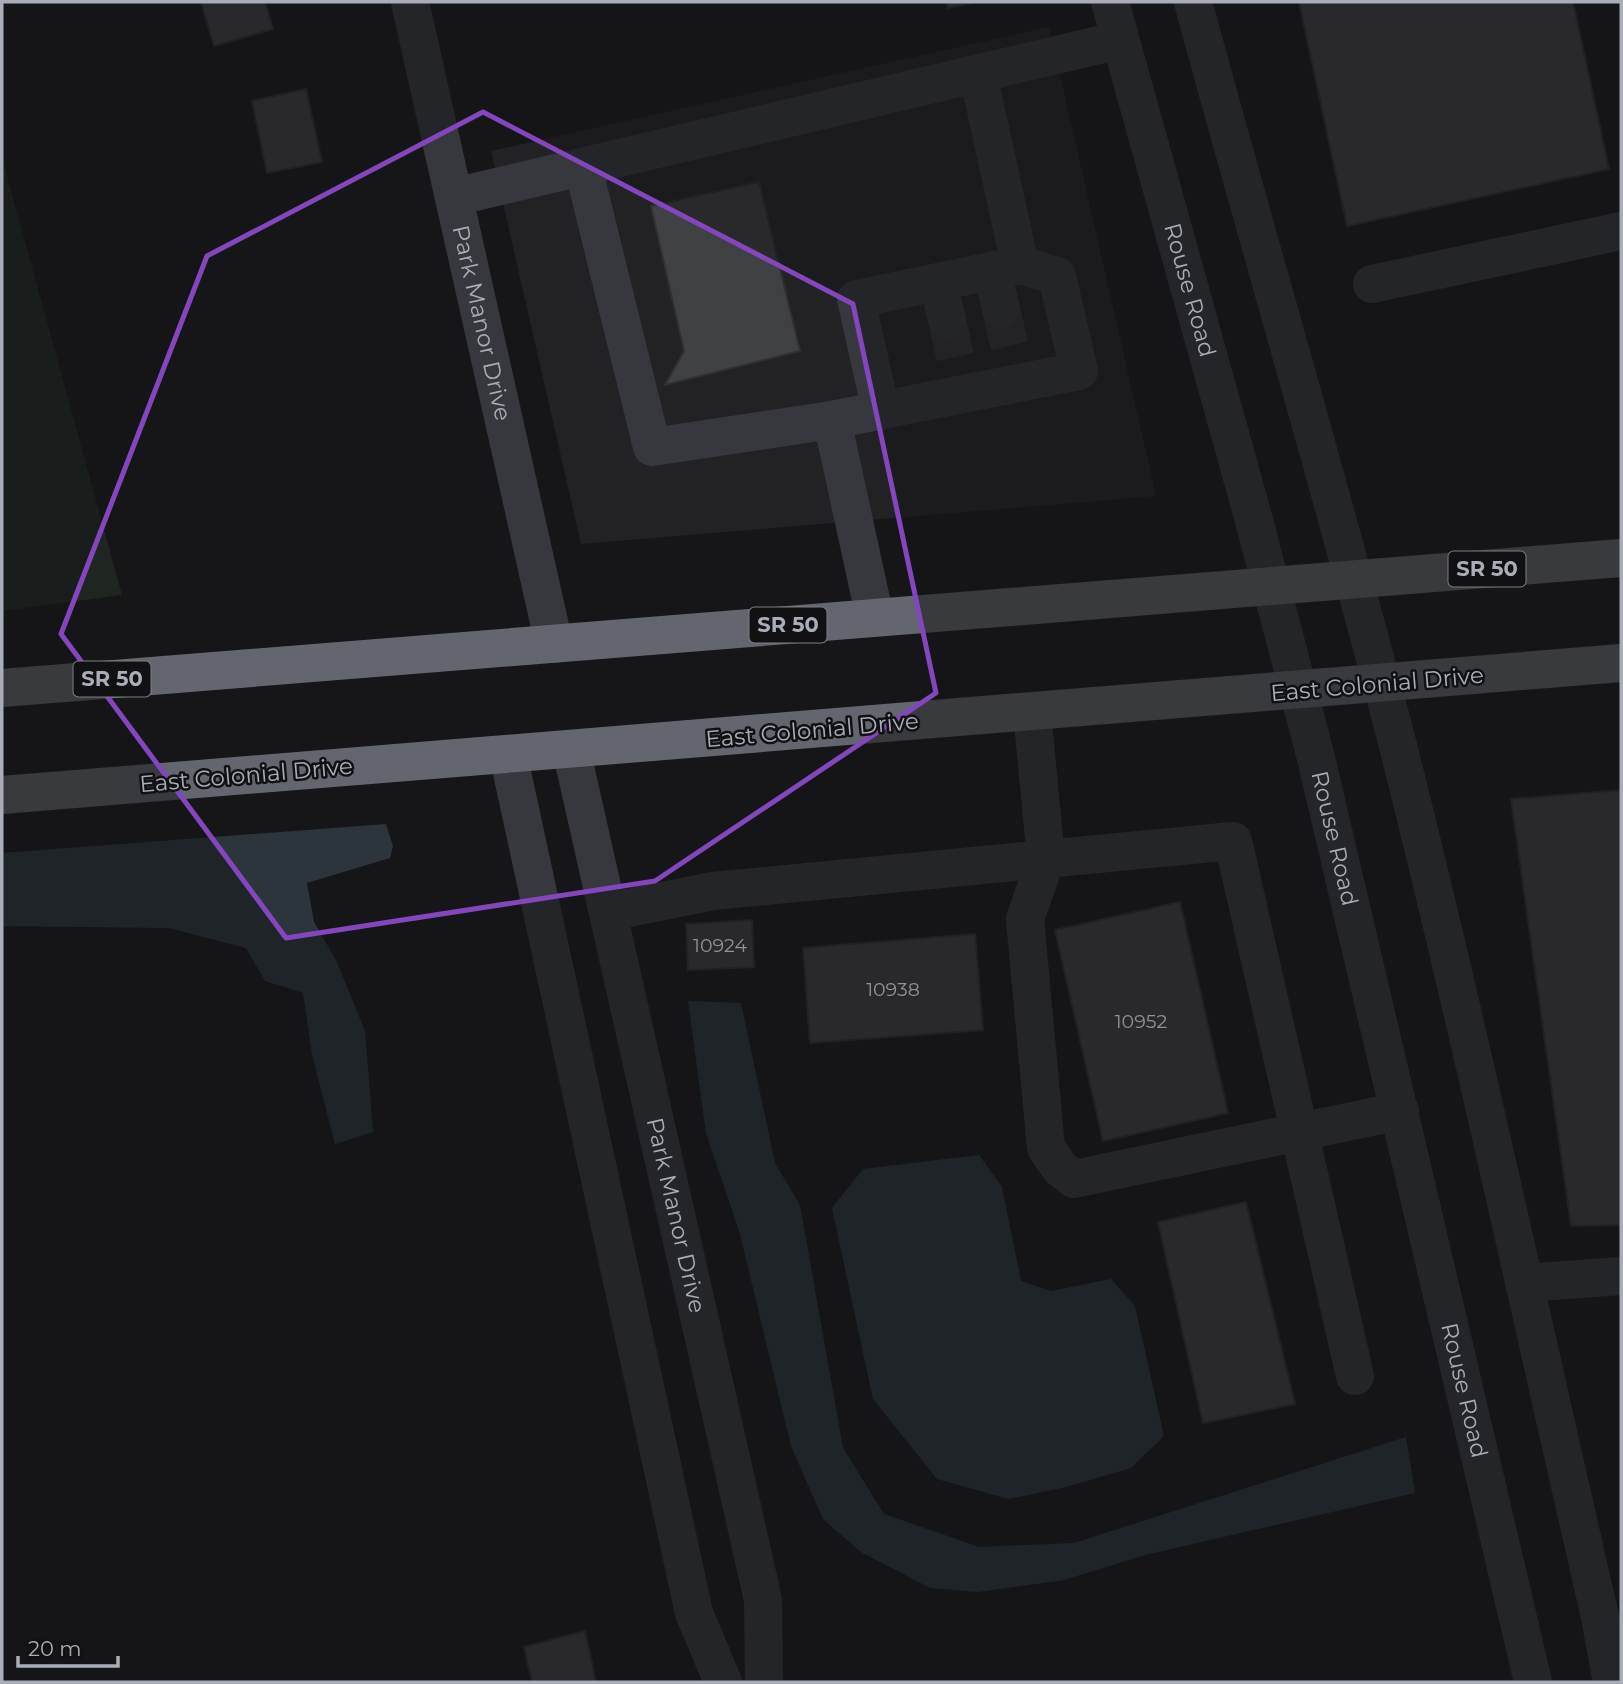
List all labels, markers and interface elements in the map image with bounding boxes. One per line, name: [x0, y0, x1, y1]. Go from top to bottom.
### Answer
street label: Rouse Road: [1158, 220, 1222, 360]
street label: Park Manor Drive: [446, 223, 518, 423]
road number: SR 50: [1448, 552, 1526, 586]
road number: SR 50: [750, 608, 826, 642]
street label: East Colonial Drive: [1269, 661, 1485, 707]
road number: SR 50: [74, 662, 150, 696]
street label: East Colonial Drive: [704, 707, 920, 753]
street label: East Colonial Drive: [138, 752, 354, 798]
street label: Rouse Road: [1305, 768, 1364, 909]
house number: 10924: [693, 934, 747, 957]
house number: 10938: [866, 978, 920, 1001]
house number: 10952: [1115, 1010, 1167, 1033]
street label: Park Manor Drive: [641, 1115, 712, 1316]
street label: Rouse Road: [1435, 1320, 1494, 1461]
scale bar: [18, 1624, 117, 1668]
text: 20 m: [28, 1636, 82, 1661]

